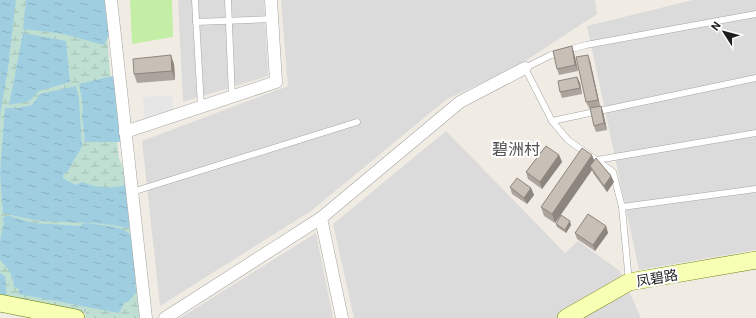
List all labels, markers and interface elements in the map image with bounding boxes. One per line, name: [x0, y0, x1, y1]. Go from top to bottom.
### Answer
north arrow: [704, 12, 744, 52]
text: N: [709, 19, 724, 33]
district label: 碧洲村: [492, 140, 540, 159]
street label: 凤碧路: [635, 266, 679, 290]

